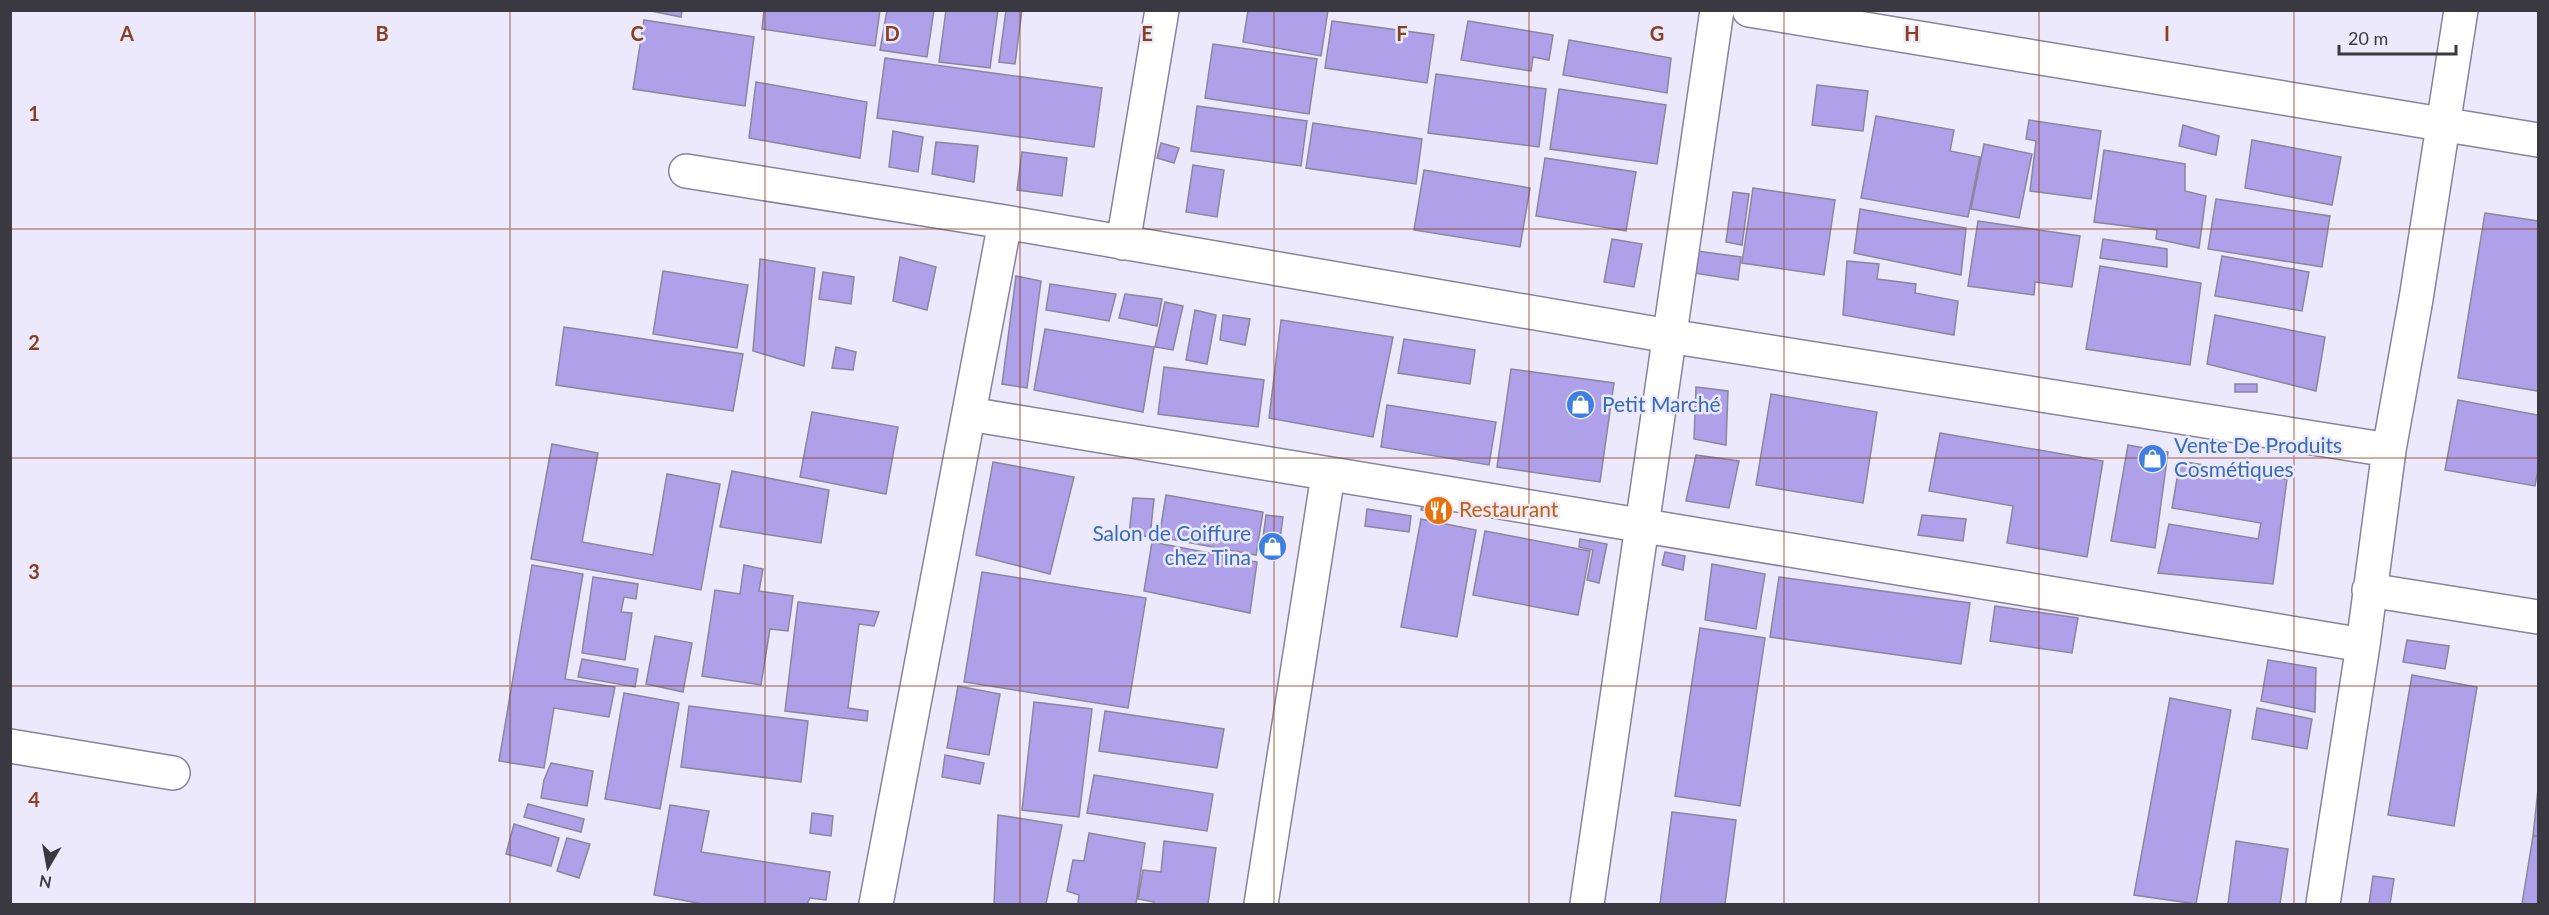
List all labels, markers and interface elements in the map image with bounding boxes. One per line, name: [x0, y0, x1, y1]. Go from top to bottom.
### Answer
scale bar: [2339, 18, 2456, 56]
text: A: [119, 21, 134, 45]
text: B: [375, 21, 389, 45]
text: C: [630, 21, 644, 45]
text: D: [884, 21, 900, 45]
text: E: [1141, 21, 1153, 45]
text: F: [1396, 21, 1408, 45]
text: G: [1650, 21, 1664, 45]
text: H: [1904, 21, 1920, 45]
text: I: [2164, 21, 2170, 45]
text: 20 m: [2348, 27, 2388, 49]
text: 1: [28, 101, 40, 125]
text: 2: [28, 330, 40, 354]
shop icon: Petit Marché: [1565, 389, 1597, 421]
place label: Petit Marché: [1602, 391, 1721, 416]
place label: Vente De Produits Cosmétiques: [2174, 432, 2342, 481]
shop icon: Vente De Produits Cosmétiques: [2137, 442, 2169, 474]
restaurant icon: Restaurant: [1422, 494, 1454, 526]
place label: Restaurant: [1459, 496, 1559, 521]
place label: Salon de Coiffure chez Tina: [1092, 520, 1251, 569]
shop icon: Salon de Coiffure chez Tina: [1256, 530, 1288, 562]
text: 3: [28, 559, 40, 583]
text: 4: [28, 787, 40, 811]
north arrow: [18, 837, 78, 897]
text: N: [38, 872, 53, 893]

